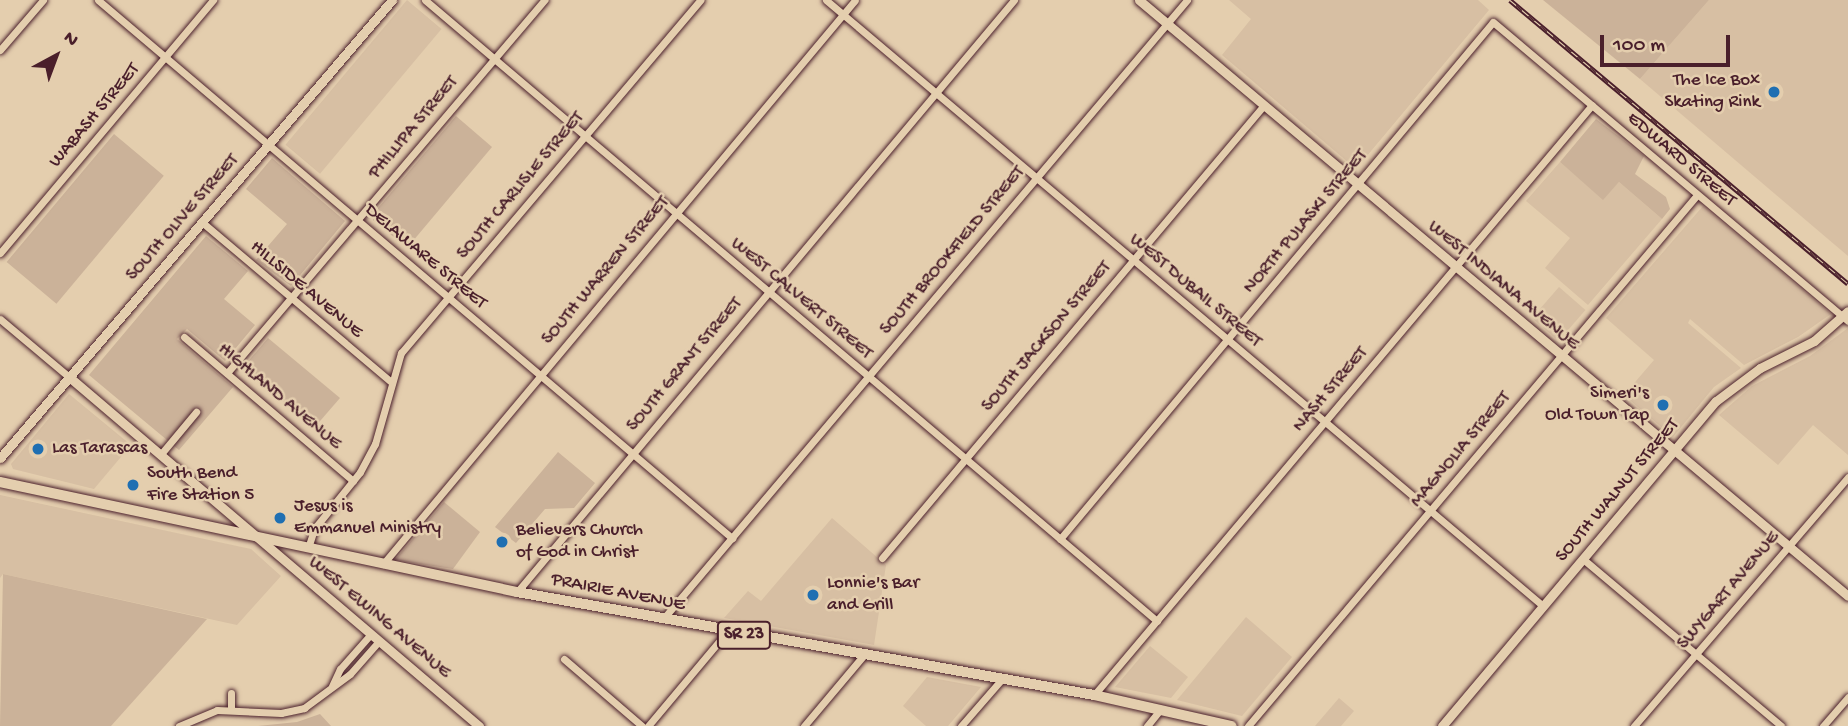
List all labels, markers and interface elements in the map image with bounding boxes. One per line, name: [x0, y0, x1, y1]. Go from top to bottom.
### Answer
north arrow: [21, 21, 91, 91]
scale bar: [1603, 21, 1732, 65]
text: N: [58, 27, 82, 53]
text: 100 m: [1613, 34, 1665, 59]
street label: WABASH STREET: [45, 59, 145, 173]
place label: The Ice Box Skating Rink: [1664, 70, 1760, 114]
street label: PHILLIPA STREET: [364, 72, 464, 184]
marker: The Ice Box Skating Rink: [1766, 84, 1782, 100]
street label: SOUTH CARLISLE STREET: [452, 107, 590, 265]
street label: EDWARD STREET: [1622, 108, 1740, 212]
street label: NORTH PULASKI STREET: [1239, 145, 1373, 299]
street label: SOUTH OLIVE STREET: [122, 150, 244, 286]
street label: SOUTH BROOKFIELD STREET: [876, 162, 1030, 340]
street label: SOUTH WARREN STREET: [537, 192, 675, 350]
street label: DELAWARE STREET: [359, 199, 491, 315]
street label: WEST INDIANA AVENUE: [1423, 216, 1583, 356]
street label: WEST DUBAIL STREET: [1124, 229, 1266, 353]
street label: WEST CALVERT STREET: [725, 233, 877, 365]
street label: HILLSIDE AVENUE: [245, 236, 367, 344]
street label: SOUTH JACKSON STREET: [977, 257, 1117, 417]
street label: SOUTH GRANT STREET: [622, 293, 748, 437]
street label: HIGHLAND AVENUE: [212, 339, 346, 455]
street label: NASH STREET: [1289, 343, 1373, 437]
place label: Simeri's Old Town Tap: [1545, 383, 1649, 427]
street label: MAGNOLIA STREET: [1406, 387, 1516, 513]
marker: Simeri's Old Town Tap: [1655, 397, 1671, 413]
street label: SOUTH WALNUT STREET: [1551, 415, 1685, 567]
place label: Las Tarascas: [52, 438, 147, 460]
marker: Las Tarascas: [30, 441, 46, 457]
place label: South Bend Fire Station 5: [147, 463, 254, 507]
marker: South Bend Fire Station 5: [125, 477, 141, 493]
place label: Jesus is Emmanuel Ministry: [294, 496, 441, 540]
marker: Jesus is Emmanuel Ministry: [272, 510, 288, 526]
place label: Believers Church of God in Christ: [516, 520, 643, 564]
street label: SWYGART AVENUE: [1673, 527, 1785, 655]
marker: Believers Church of God in Christ: [494, 534, 510, 550]
street label: WEST EWING AVENUE: [303, 552, 455, 684]
street label: PRAIRIE AVENUE: [549, 569, 687, 617]
place label: Lonnie's Bar and Grill: [827, 573, 919, 617]
marker: Lonnie's Bar and Grill: [805, 587, 821, 603]
road number: SR 23: [716, 620, 772, 650]

